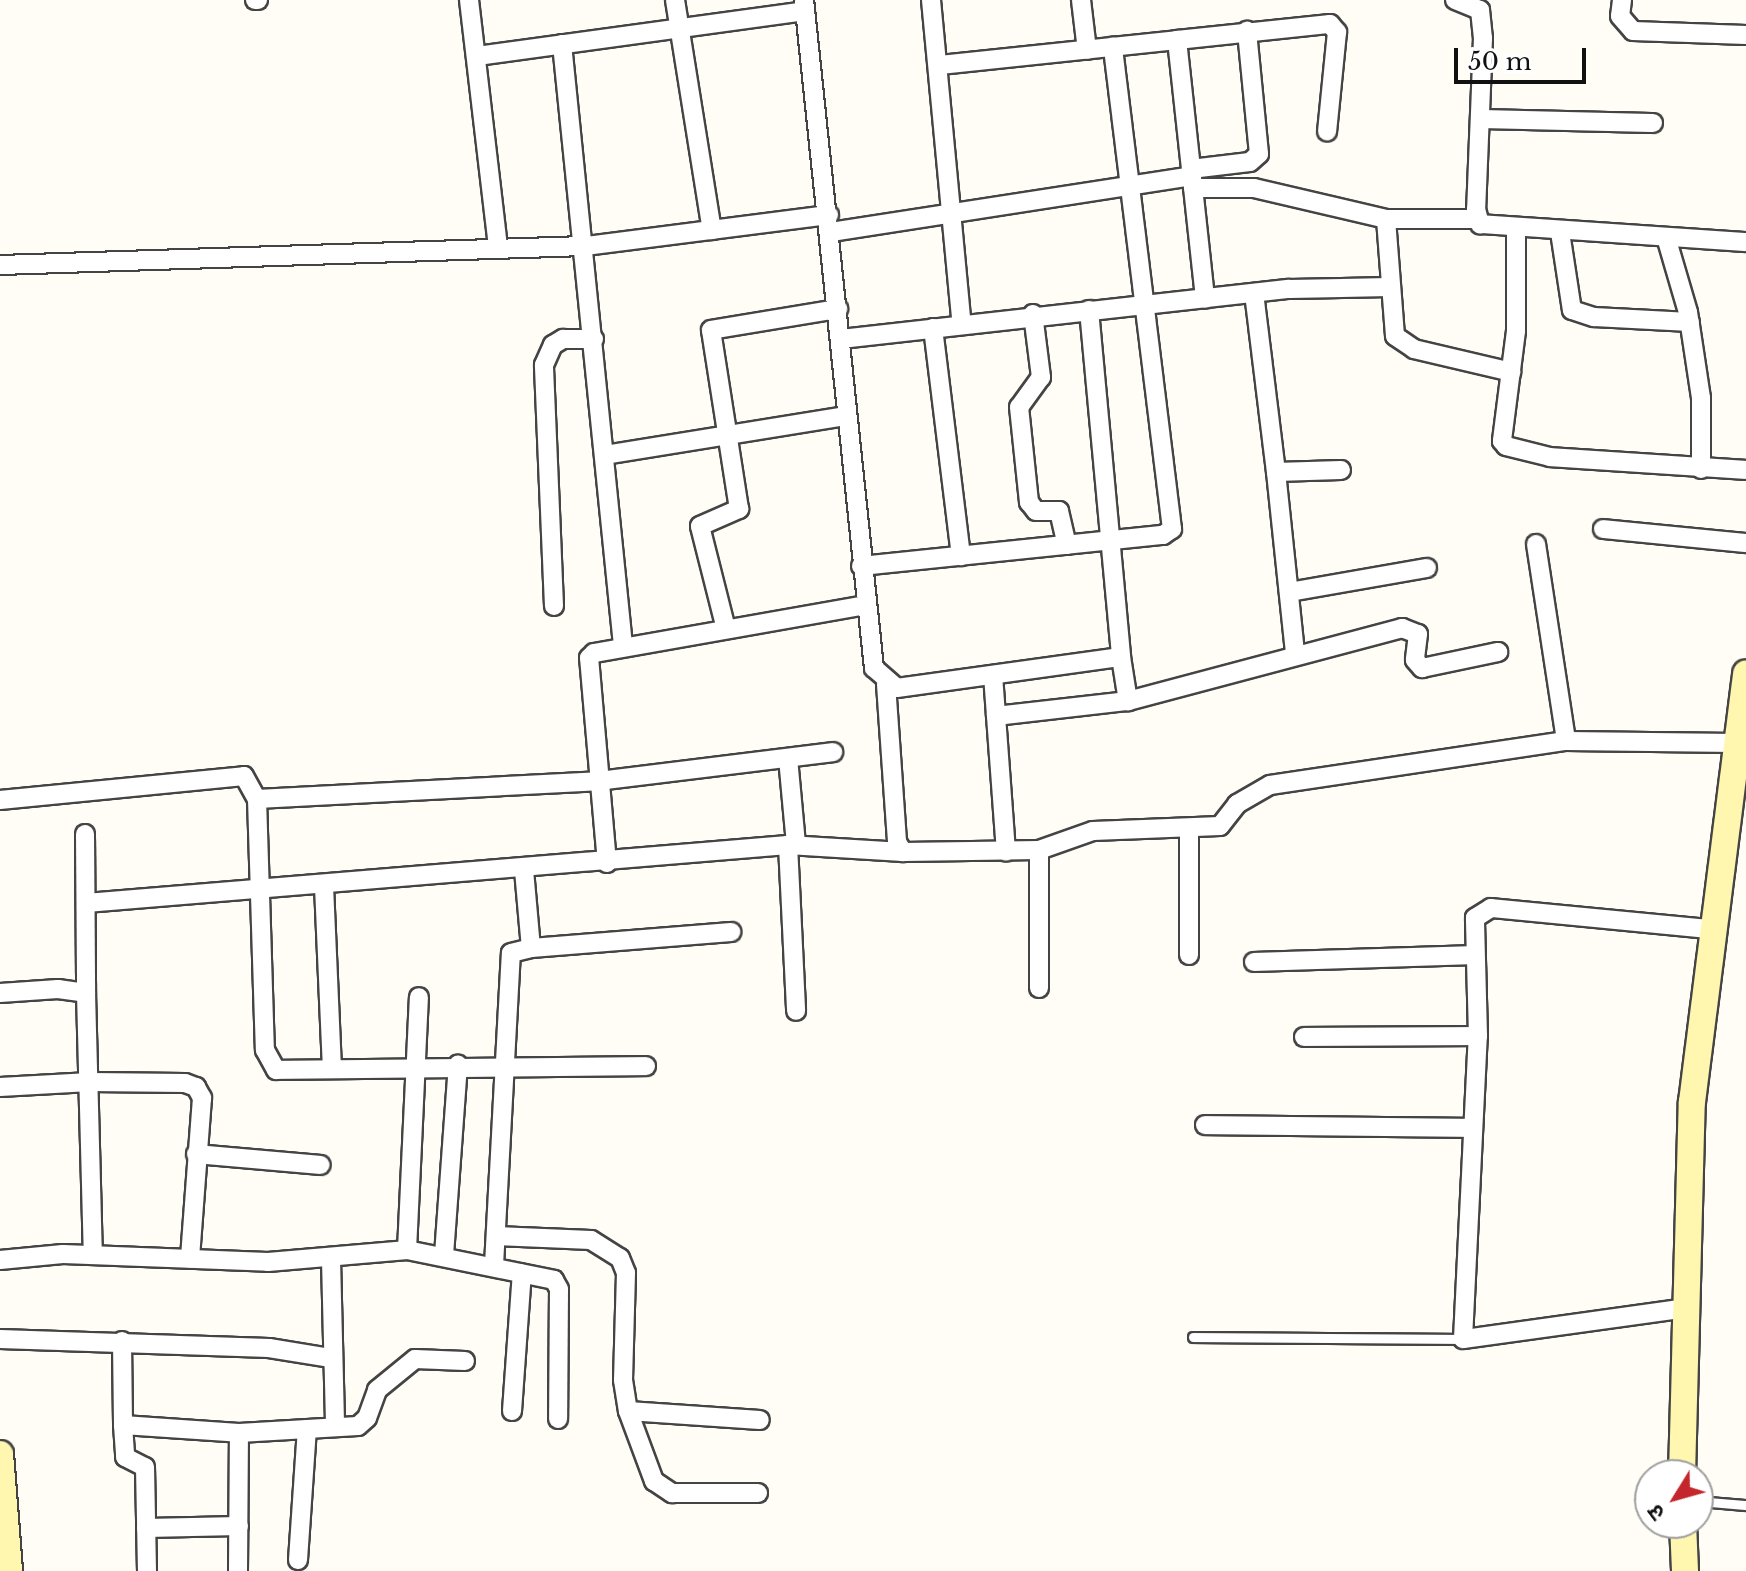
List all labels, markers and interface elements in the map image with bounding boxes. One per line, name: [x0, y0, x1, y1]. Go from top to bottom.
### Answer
scale bar: [1458, 32, 1590, 82]
text: 50 m: [1468, 47, 1531, 76]
north arrow: [1634, 1459, 1714, 1539]
text: उ: [1641, 1499, 1671, 1526]

